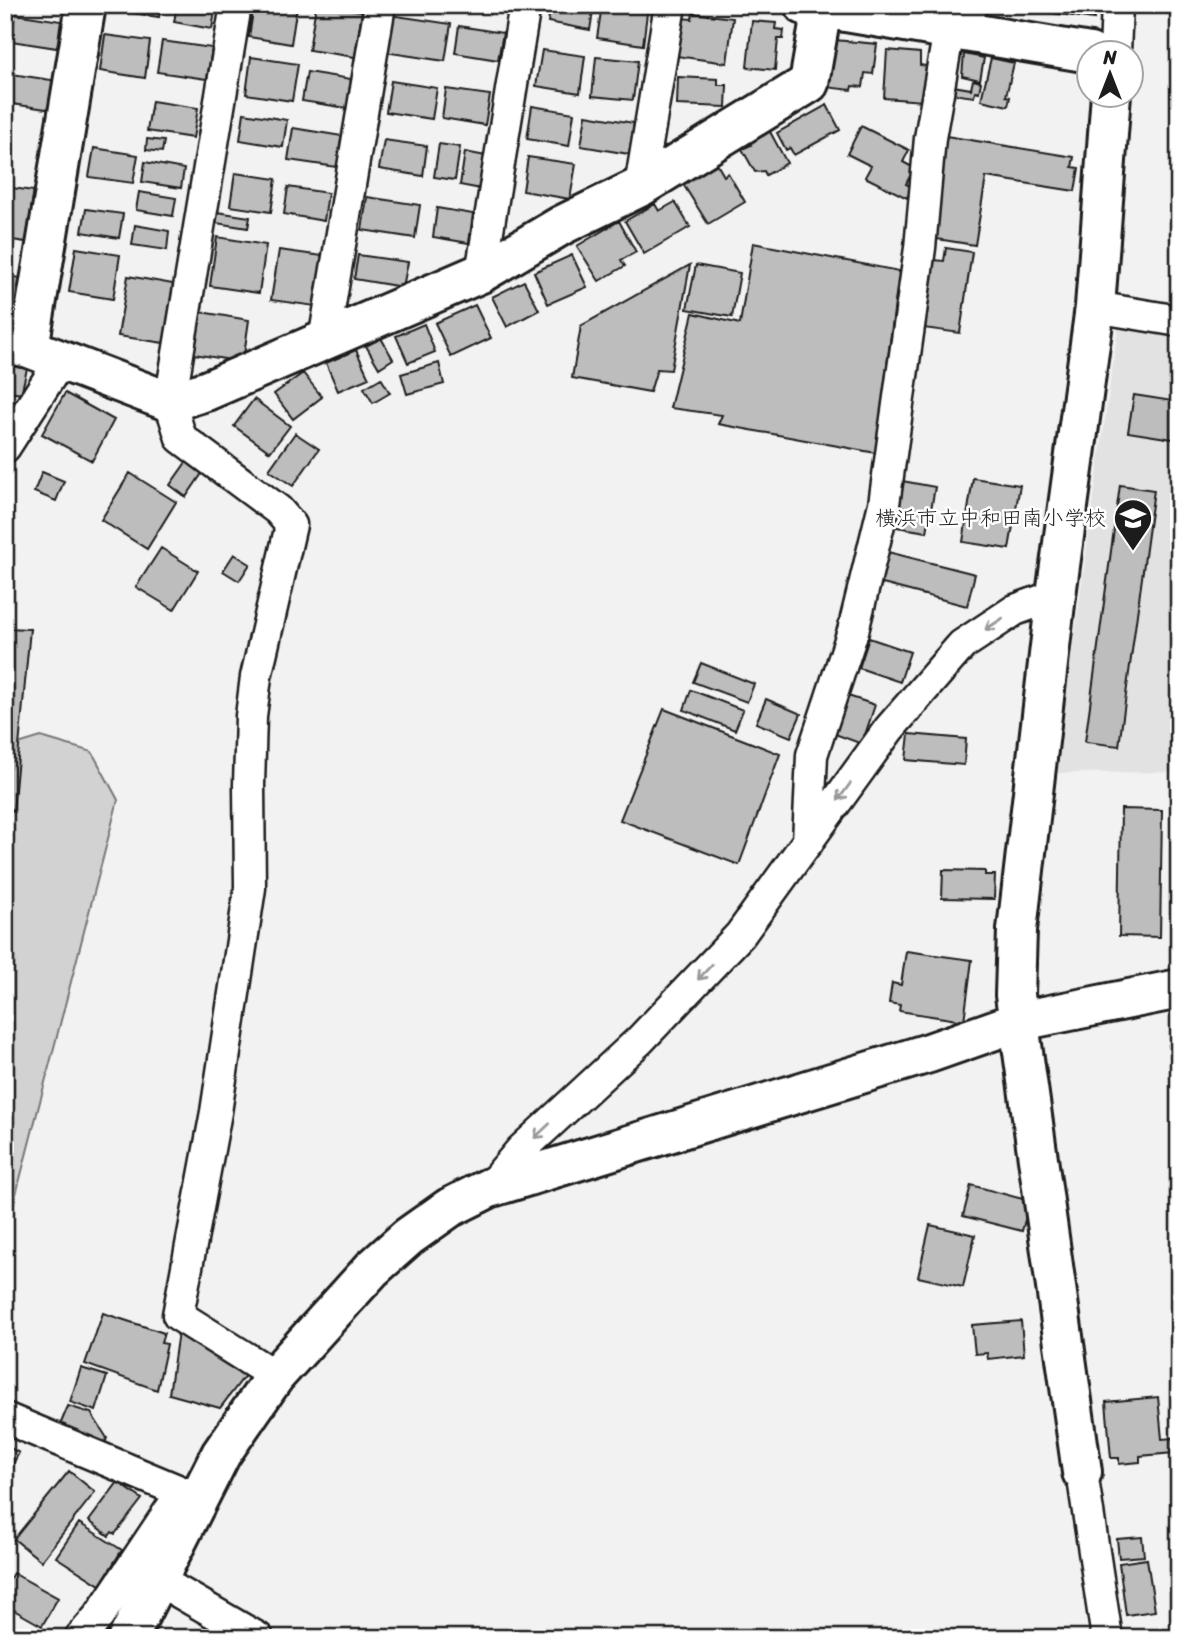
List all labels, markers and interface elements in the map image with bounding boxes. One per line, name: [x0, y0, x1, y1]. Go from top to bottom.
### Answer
north arrow: [1076, 38, 1146, 108]
text: N: [1102, 41, 1117, 74]
school or university icon: 横浜市立中和田南小学校: [1112, 497, 1154, 552]
place label: 横浜市立中和田南小学校: [875, 499, 1106, 537]
one-way arrow: [985, 617, 1005, 631]
one-way arrow: [837, 782, 851, 801]
one-way arrow: [697, 963, 713, 981]
one-way arrow: [534, 1122, 551, 1139]

